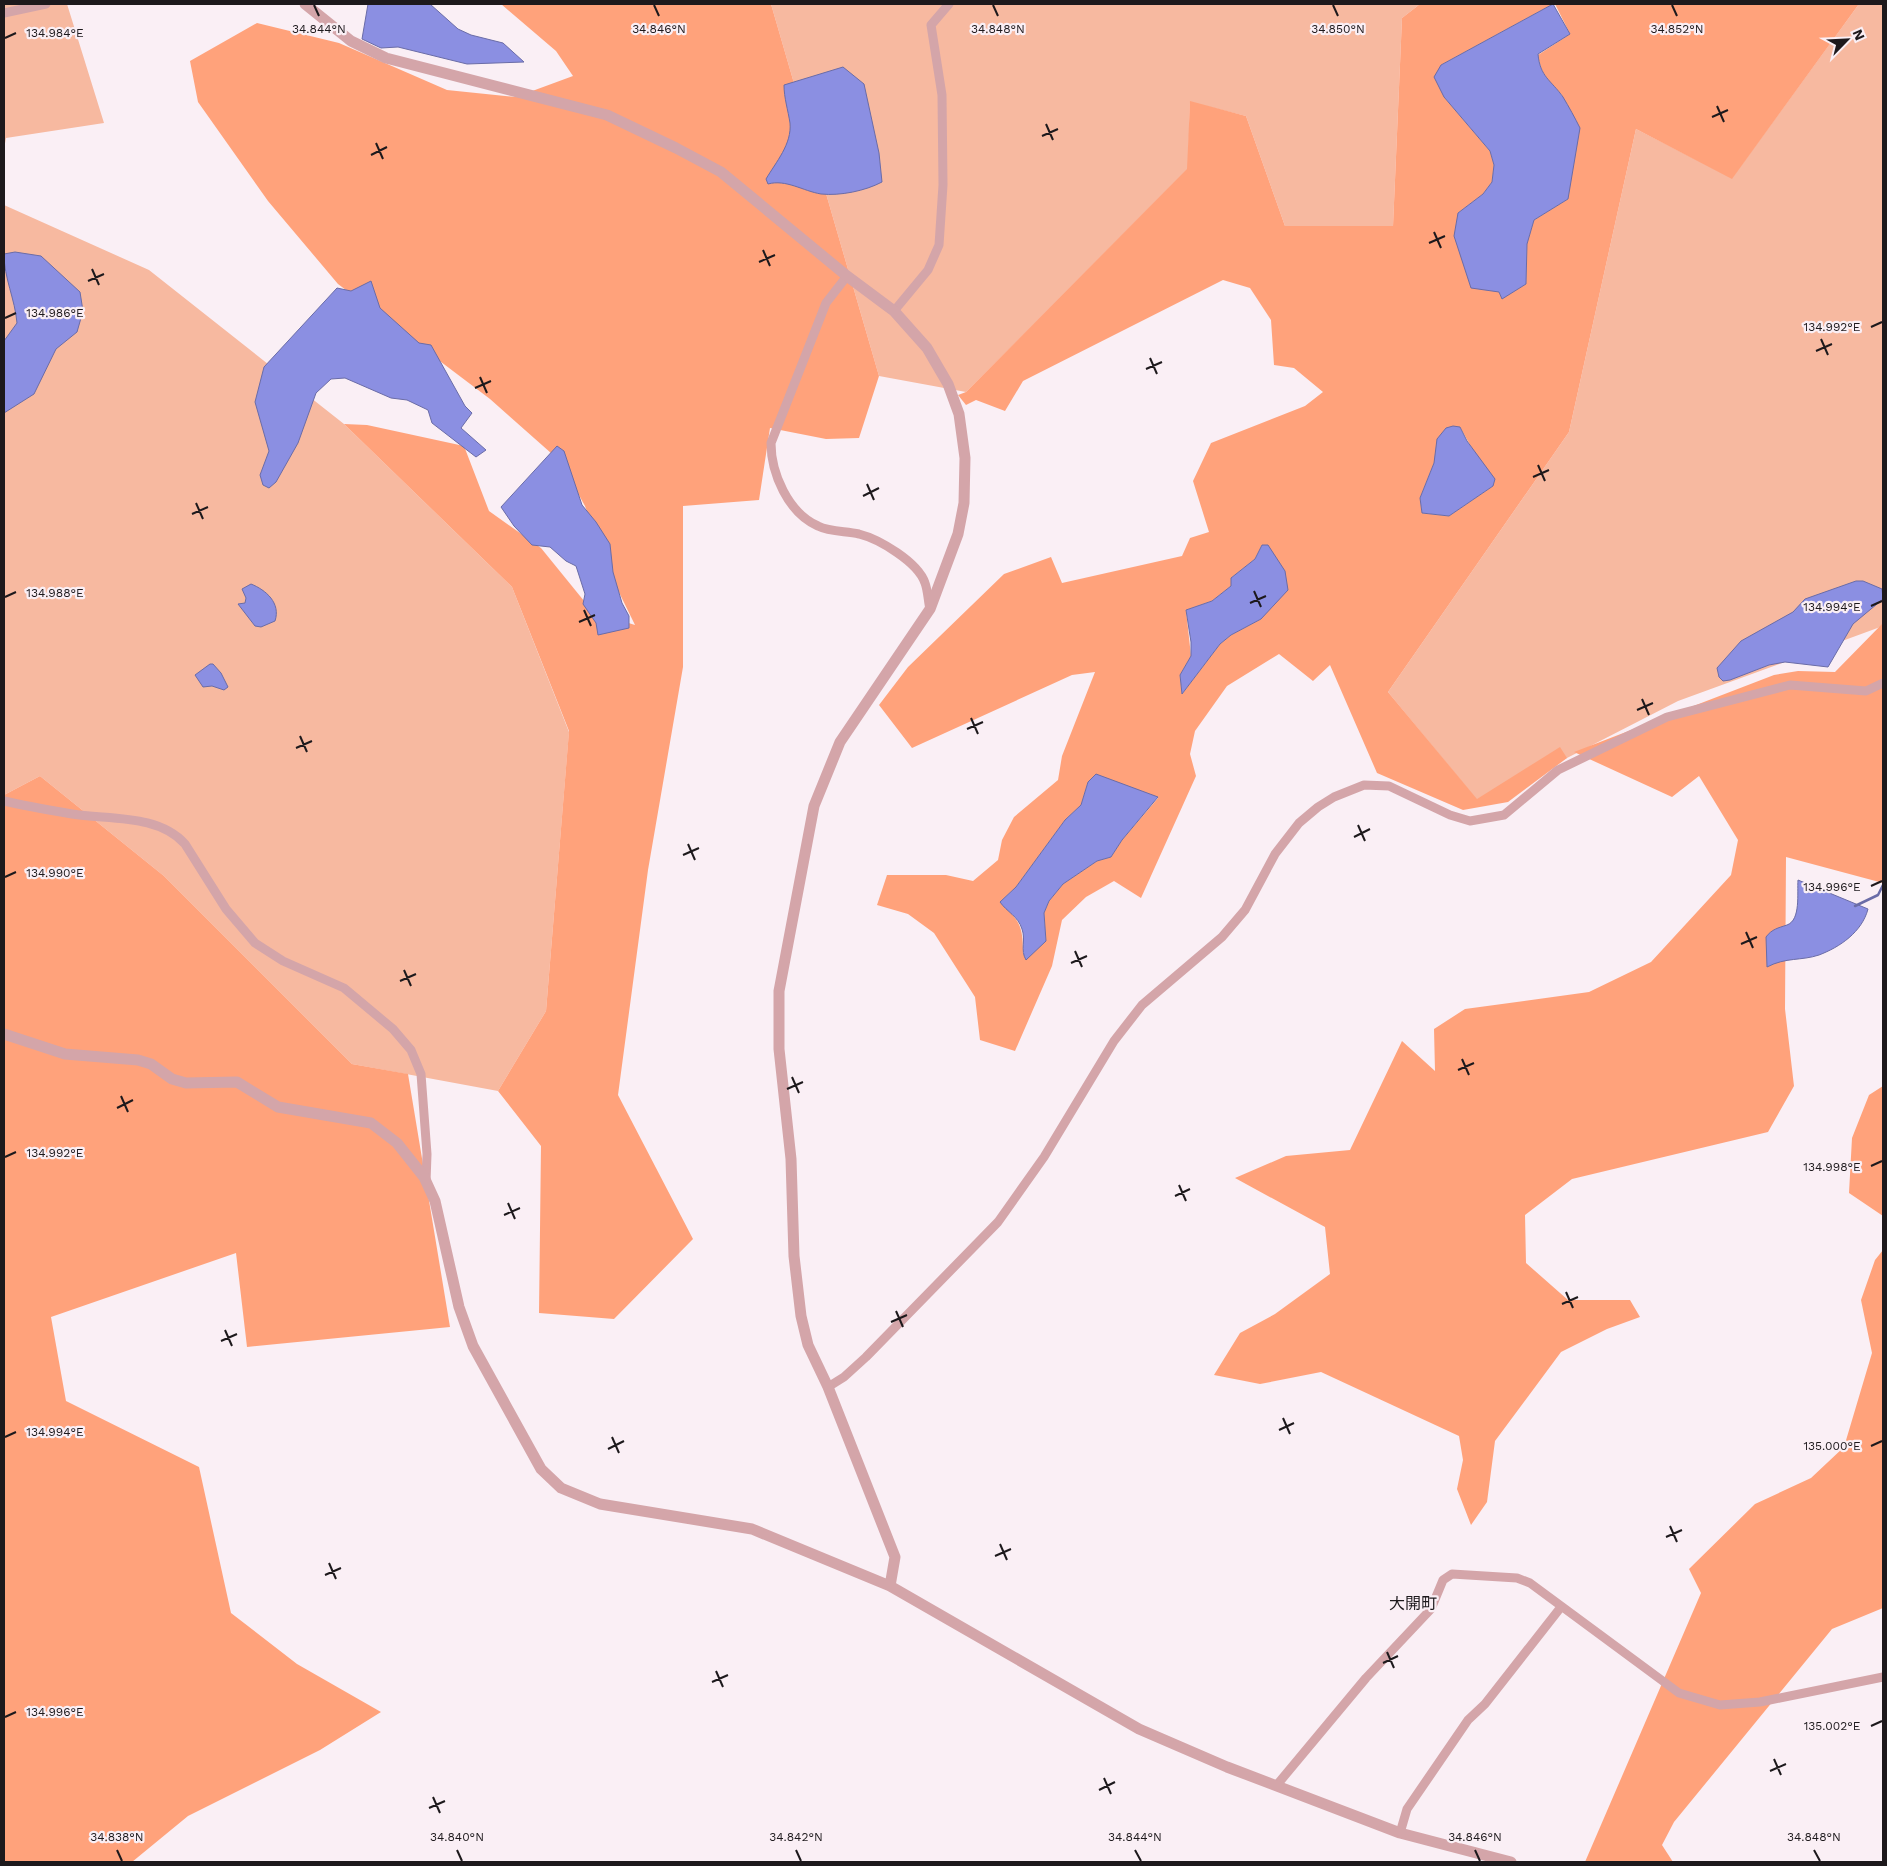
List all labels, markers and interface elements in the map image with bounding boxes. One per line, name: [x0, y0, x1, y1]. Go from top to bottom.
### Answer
north arrow: [1822, 15, 1872, 65]
text: 34.844°N: [292, 22, 346, 36]
text: 34.846°N: [632, 22, 686, 36]
text: 34.848°N: [971, 22, 1025, 36]
text: 34.850°N: [1311, 22, 1365, 36]
text: 34.852°N: [1650, 22, 1704, 36]
text: 134.984°E: [26, 26, 84, 40]
text: N: [1849, 27, 1868, 43]
text: 134.986°E: [26, 306, 84, 320]
text: 134.992°E: [1803, 320, 1861, 334]
text: 134.988°E: [26, 586, 84, 600]
text: 134.994°E: [1803, 600, 1861, 614]
text: 134.990°E: [26, 866, 84, 880]
text: 134.996°E: [1803, 880, 1861, 894]
text: 134.992°E: [26, 1146, 84, 1160]
text: 134.998°E: [1803, 1160, 1861, 1174]
text: 134.994°E: [26, 1425, 84, 1439]
text: 135.000°E: [1803, 1439, 1861, 1453]
district label: 大開町: [1389, 1594, 1437, 1613]
text: 134.996°E: [26, 1705, 84, 1719]
text: 135.002°E: [1804, 1719, 1861, 1733]
text: 34.838°N: [90, 1830, 144, 1844]
text: 34.840°N: [430, 1830, 484, 1844]
text: 34.842°N: [769, 1830, 823, 1844]
text: 34.844°N: [1108, 1830, 1162, 1844]
text: 34.846°N: [1448, 1830, 1502, 1844]
text: 34.848°N: [1787, 1830, 1841, 1844]

